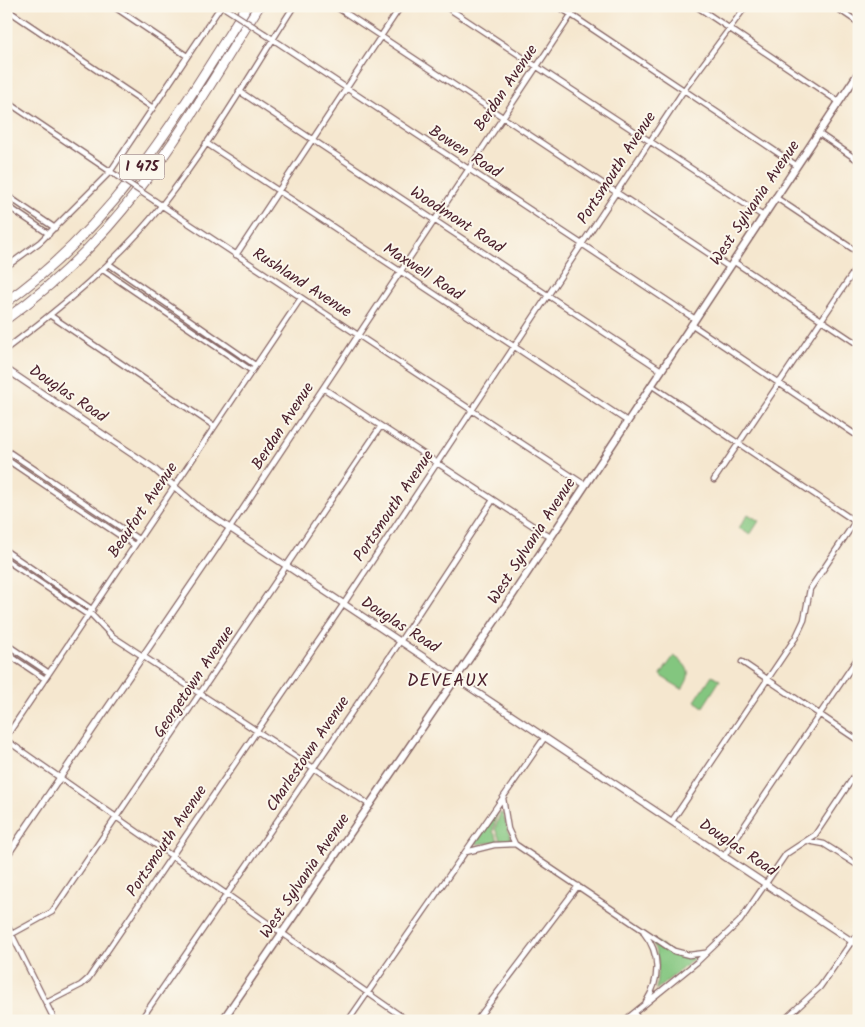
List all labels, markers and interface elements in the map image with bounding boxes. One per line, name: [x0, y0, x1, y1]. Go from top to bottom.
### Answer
street label: Berdan Avenue: [468, 39, 544, 137]
street label: Portsmouth Avenue: [571, 107, 663, 229]
street label: Bowen Road: [424, 119, 507, 185]
street label: West Sylvania Avenue: [704, 135, 806, 271]
road number: I 475: [120, 154, 164, 180]
street label: Woodmont Road: [405, 180, 510, 260]
street label: Maxwell Road: [378, 237, 469, 308]
street label: Rushland Avenue: [247, 242, 357, 324]
street label: Douglas Road: [24, 359, 113, 430]
street label: Berdan Avenue: [245, 377, 321, 475]
street label: Portsmouth Avenue: [347, 445, 441, 567]
street label: Beaufort Avenue: [102, 457, 184, 563]
street label: West Sylvania Avenue: [482, 473, 582, 609]
street label: Douglas Road: [356, 590, 445, 660]
street label: Georgetown Avenue: [147, 621, 241, 743]
district label: DEVEAUX: [407, 667, 489, 696]
street label: Charlestown Avenue: [260, 691, 356, 817]
street label: Portsmouth Avenue: [120, 780, 214, 902]
street label: West Sylvania Avenue: [254, 808, 356, 944]
street label: Douglas Road: [694, 813, 783, 884]

